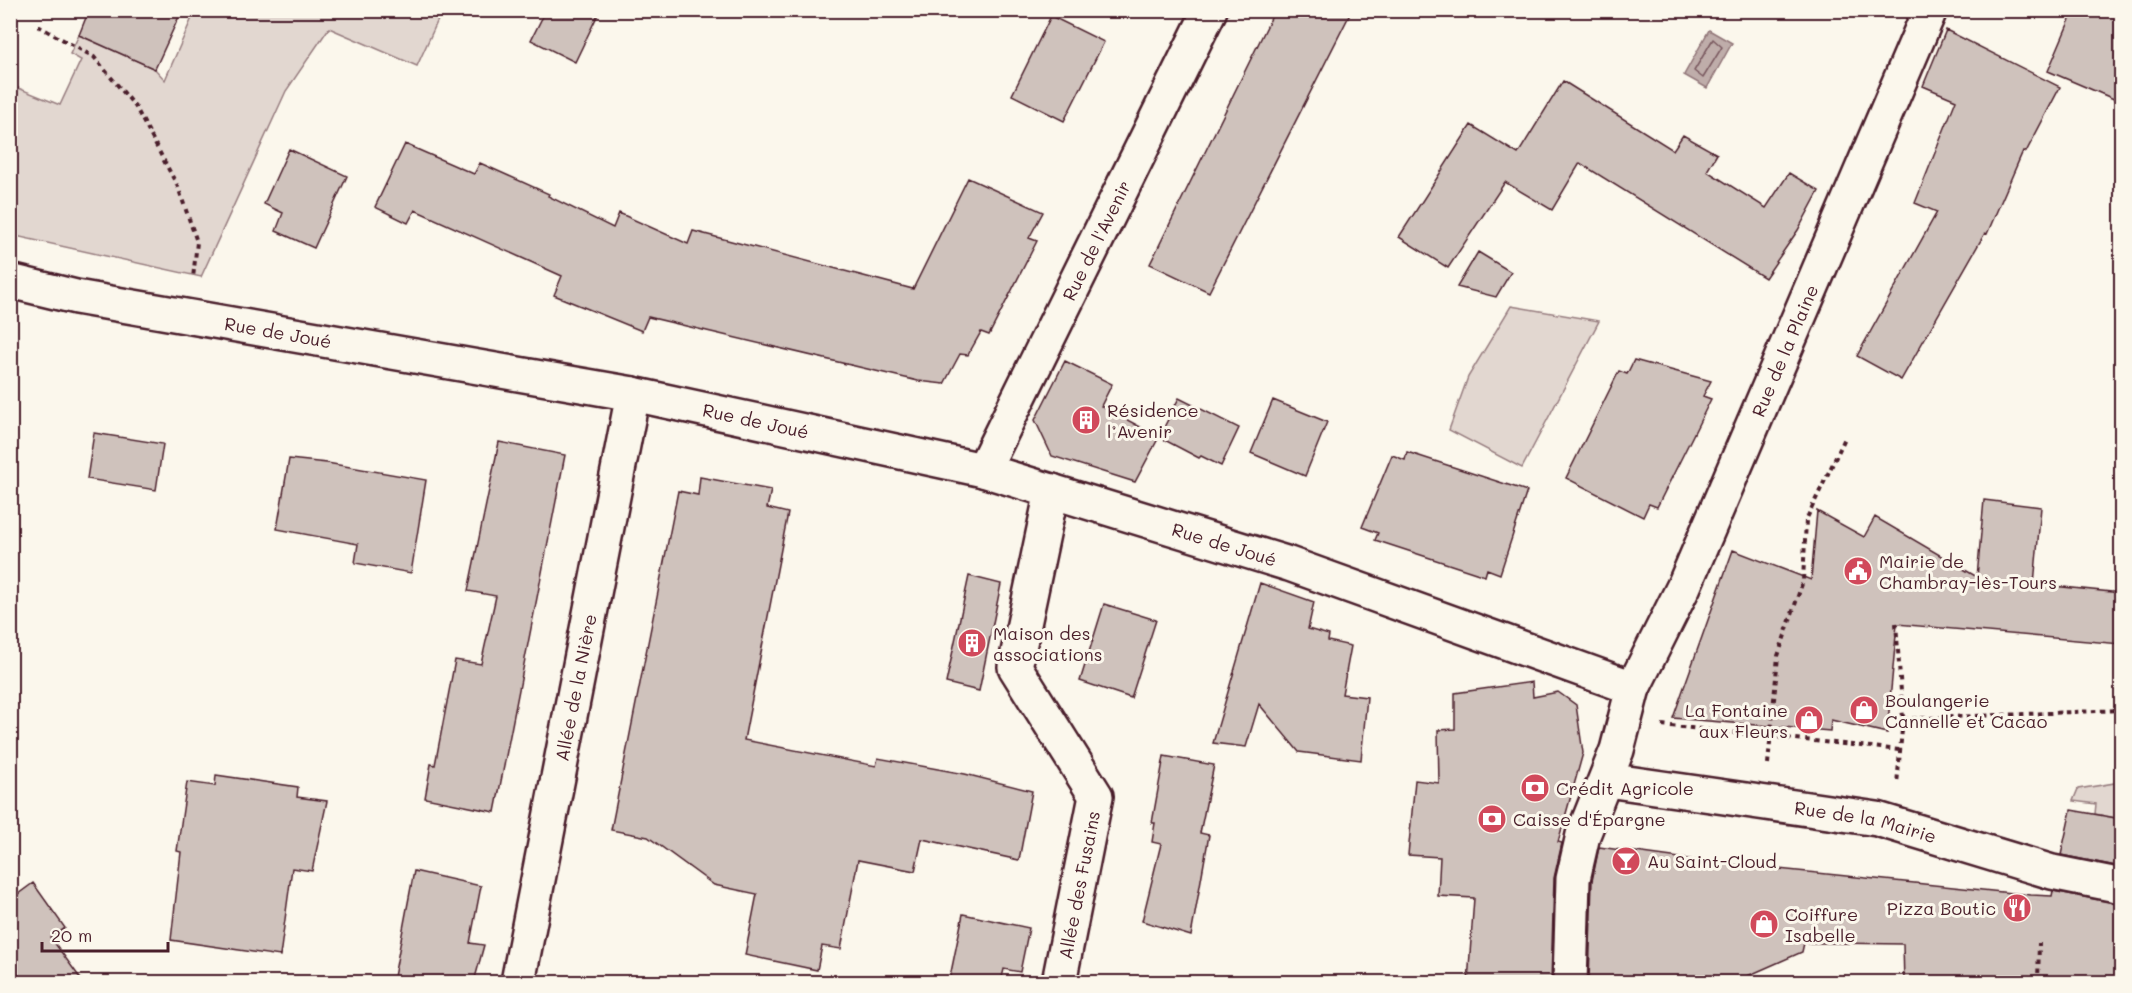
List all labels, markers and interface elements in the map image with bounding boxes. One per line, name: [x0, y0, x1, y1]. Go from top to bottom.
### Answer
street label: Rue de l'Avenir: [1057, 176, 1136, 305]
street label: Rue de la Plaine: [1746, 281, 1823, 420]
street label: Rue de Joué: [223, 311, 333, 353]
street label: Rue de Joué: [700, 397, 811, 444]
place label: Résidence l’Avenir: [1107, 398, 1199, 443]
building icon: Résidence l’Avenir: [1070, 404, 1102, 436]
street label: Rue de Joué: [1169, 517, 1280, 572]
place label: Mairie de Chambray-lès-Tours: [1879, 549, 2057, 594]
public building icon: Mairie de Chambray-lès-Tours: [1842, 555, 1874, 587]
street label: Allée de la Nière: [549, 612, 602, 763]
place label: Maison des associations: [993, 621, 1103, 666]
building icon: Maison des associations: [956, 627, 988, 659]
place label: Boulangerie Cannelle et Cacao: [1885, 688, 2048, 733]
shop icon: Boulangerie Cannelle et Cacao: [1848, 694, 1880, 726]
place label: La Fontaine aux Fleurs: [1685, 698, 1788, 743]
shop icon: La Fontaine aux Fleurs: [1793, 704, 1825, 736]
bank icon: Crédit Agricole: [1519, 772, 1551, 804]
place label: Crédit Agricole: [1556, 776, 1694, 800]
street label: Rue de la Mairie: [1793, 795, 1940, 848]
bank icon: Caisse d'Épargne: [1476, 803, 1508, 835]
place label: Caisse d'Épargne: [1513, 807, 1666, 831]
street label: Allée des Fusains: [1053, 809, 1105, 961]
bar icon: Au Saint-Cloud: [1610, 845, 1642, 877]
place label: Au Saint-Cloud: [1647, 849, 1777, 873]
restaurant icon: Pizza Boutic: [2001, 892, 2033, 924]
place label: Pizza Boutic: [1887, 896, 1996, 920]
place label: Coiffure Isabelle: [1785, 902, 1858, 947]
shop icon: Coiffure Isabelle: [1748, 908, 1780, 940]
scale bar: [42, 915, 168, 953]
text: 20 m: [51, 923, 92, 947]

